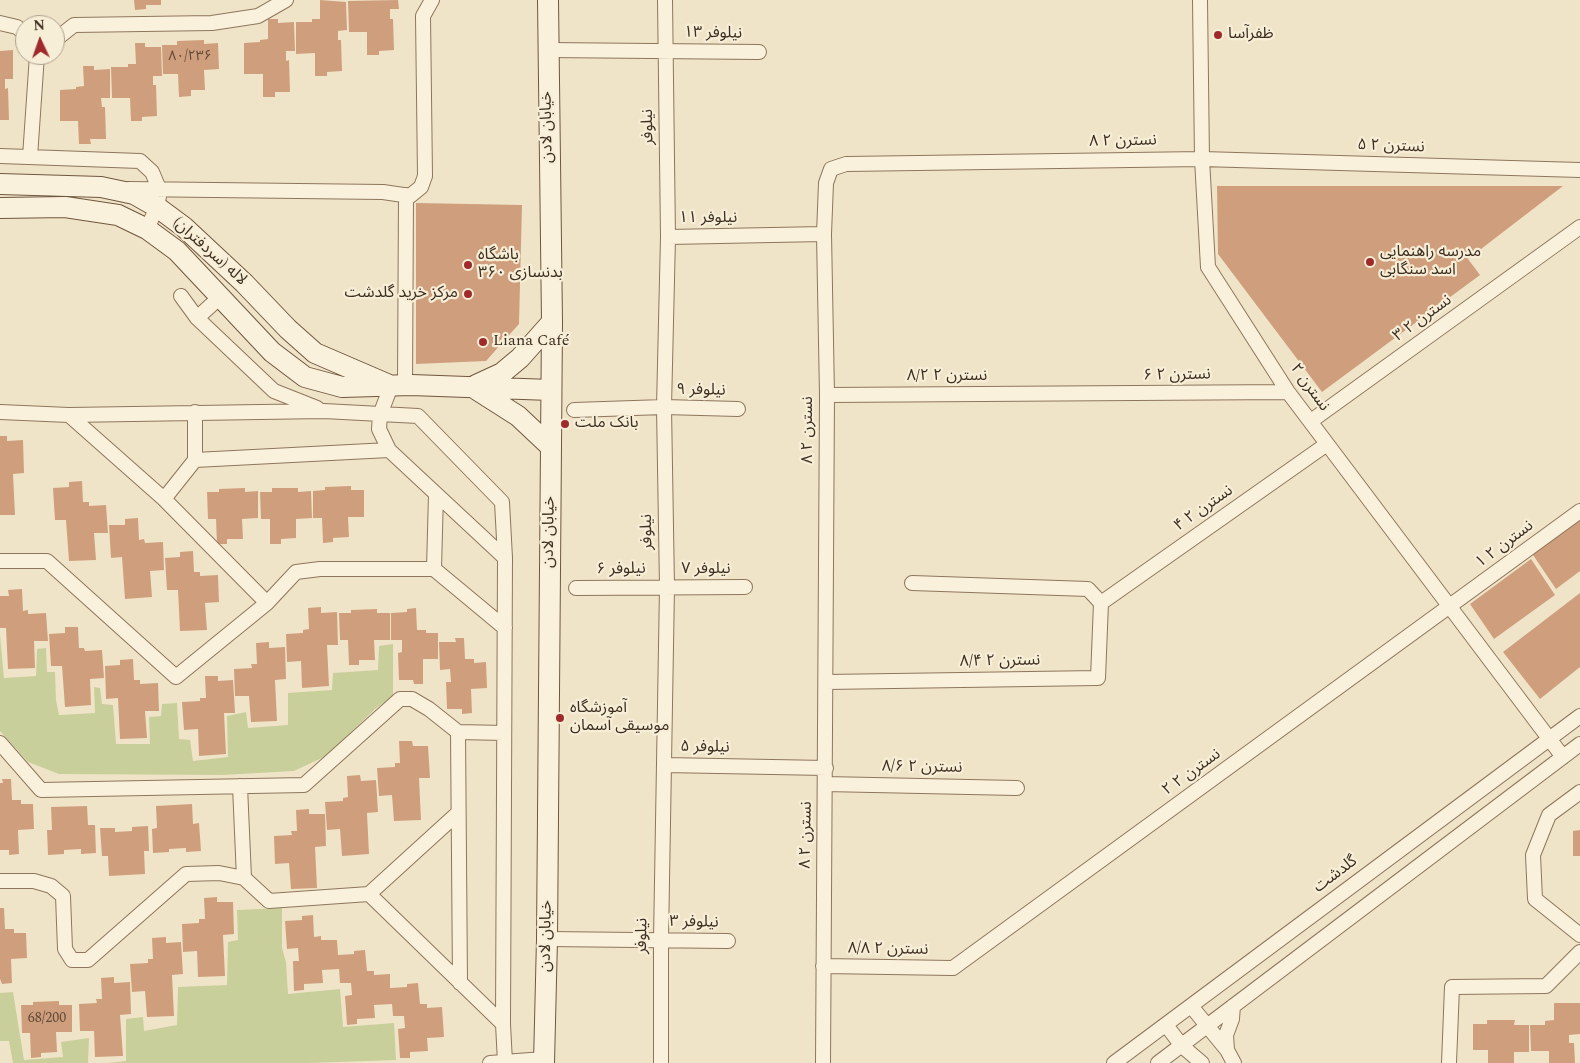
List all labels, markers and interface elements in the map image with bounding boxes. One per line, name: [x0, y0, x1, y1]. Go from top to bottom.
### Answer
north arrow: [15, 15, 65, 65]
text: N: [33, 15, 46, 36]
street label: ۱۳ نیلوفر: [684, 24, 742, 44]
place label: ظفرآسا: [1228, 25, 1274, 45]
marker: ظفرآسا: [1212, 29, 1224, 41]
house number: ۸۰/۲۳۶: [168, 49, 212, 65]
street label: خیابان لادن: [538, 91, 558, 163]
street label: نیلوفر: [639, 109, 659, 145]
street label: ۸ نسترن ۲: [1089, 132, 1157, 152]
street label: ۵ نسترن ۲: [1357, 136, 1425, 158]
street label: ۱۱ نیلوفر: [679, 209, 737, 229]
street label: لاله (سردفتران): [168, 214, 250, 290]
place label: مدرسه راهنمایی اسد سنگابی: [1380, 243, 1481, 281]
place label: باشگاه بدنسازی ۳۶۰: [478, 246, 563, 284]
marker: مدرسه راهنمایی اسد سنگابی: [1364, 256, 1376, 268]
marker: باشگاه بدنسازی ۳۶۰: [462, 259, 474, 271]
place label: مرکز خرید گلدشت: [344, 284, 458, 304]
marker: مرکز خرید گلدشت: [462, 288, 474, 300]
street label: ۳ نسترن ۲: [1390, 291, 1456, 347]
place label: Liana Café: [493, 332, 569, 352]
marker: Liana Café: [477, 336, 489, 348]
street label: نسترن ۲: [1285, 360, 1333, 416]
street label: ۶ نسترن ۲: [1143, 366, 1211, 386]
street label: ۸/۲ نسترن ۲: [907, 367, 987, 387]
street label: ۹ نیلوفر: [676, 381, 726, 401]
street label: ۸ نسترن ۲: [799, 396, 819, 464]
place label: بانک ملت: [575, 414, 639, 434]
marker: بانک ملت: [559, 418, 571, 430]
street label: ۴ نسترن ۲: [1171, 482, 1237, 536]
street label: خیابان لادن: [540, 496, 560, 568]
street label: نیلوفر: [638, 514, 658, 550]
street label: ۱ نسترن ۲: [1472, 517, 1538, 573]
street label: ۶ نیلوفر: [596, 560, 646, 580]
street label: ۷ نیلوفر: [681, 560, 731, 580]
street label: ۸/۴ نسترن ۲: [960, 652, 1040, 672]
place label: آموزشگاه موسیقی آسمان: [570, 699, 669, 737]
marker: آموزشگاه موسیقی آسمان: [554, 712, 566, 724]
street label: ۵ نیلوفر: [680, 738, 730, 758]
street label: ۲ نسترن ۲: [1159, 745, 1225, 801]
street label: ۸/۶ نسترن ۲: [882, 758, 962, 778]
street label: ۸ نسترن ۲: [797, 801, 817, 869]
street label: گلدشت: [1310, 852, 1362, 898]
street label: خیابان لادن: [537, 900, 557, 972]
street label: ۳ نیلوفر: [669, 913, 719, 933]
street label: نیلوفر: [633, 918, 653, 954]
street label: ۸/۸ نسترن ۲: [848, 940, 928, 960]
house number: 68/200: [28, 1011, 66, 1027]

